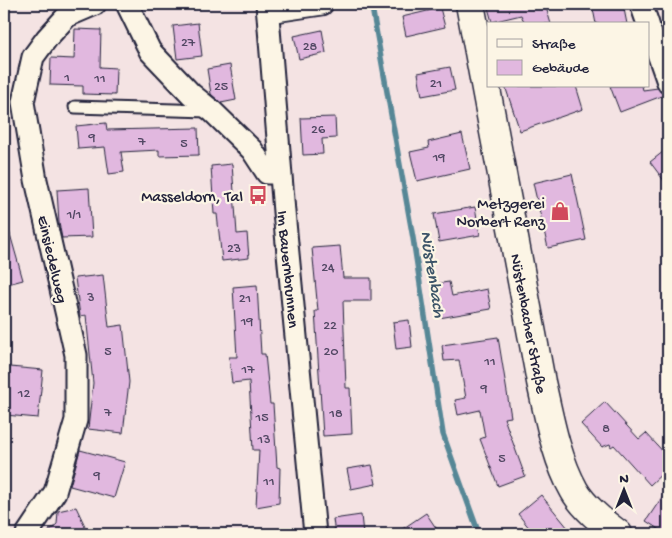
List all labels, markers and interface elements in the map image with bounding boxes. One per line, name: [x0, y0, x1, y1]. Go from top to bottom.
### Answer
legend: [487, 22, 650, 88]
house number: 27: [181, 35, 196, 52]
text: Straße: [532, 36, 576, 54]
house number: 28: [303, 39, 318, 56]
text: Gebäude: [532, 60, 589, 78]
house number: 1: [63, 70, 70, 87]
house number: 11: [93, 71, 106, 88]
house number: 21: [430, 76, 442, 93]
house number: 25: [214, 79, 228, 96]
house number: 26: [311, 122, 326, 139]
house number: 9: [87, 130, 96, 147]
house number: 7: [137, 134, 146, 151]
house number: 5: [180, 136, 188, 153]
house number: 19: [432, 150, 445, 167]
bus stop icon: Masseldorn, Tal: [247, 184, 269, 206]
place label: Masseldorn, Tal: [141, 189, 243, 208]
place label: Metzgerei Norbert Renz: [457, 196, 546, 233]
shop icon: Metzgerei Norbert Renz: [549, 200, 571, 222]
house number: 1/1: [66, 207, 81, 224]
street label: Im Bauernbrunnen: [271, 210, 301, 329]
street label: Einsiedelweg: [31, 214, 70, 306]
water label: Nüstenbach: [414, 230, 449, 319]
house number: 23: [227, 241, 241, 258]
street label: Nüstenbacher Straße: [504, 253, 549, 396]
house number: 24: [321, 260, 335, 277]
house number: 3: [86, 290, 95, 307]
house number: 21: [239, 291, 251, 308]
house number: 19: [240, 314, 253, 331]
house number: 22: [323, 318, 337, 335]
house number: 5: [104, 344, 112, 361]
house number: 20: [324, 344, 338, 361]
house number: 11: [483, 354, 496, 371]
house number: 17: [241, 362, 255, 379]
house number: 9: [479, 381, 488, 398]
house number: 12: [17, 386, 30, 403]
house number: 7: [103, 405, 112, 422]
house number: 18: [328, 406, 343, 423]
house number: 15: [254, 410, 269, 427]
house number: 8: [602, 421, 610, 438]
house number: 13: [257, 432, 270, 449]
house number: 5: [498, 451, 506, 468]
north arrow: [600, 466, 650, 516]
house number: 9: [92, 468, 101, 485]
text: N: [619, 471, 629, 488]
house number: 11: [262, 474, 275, 491]

